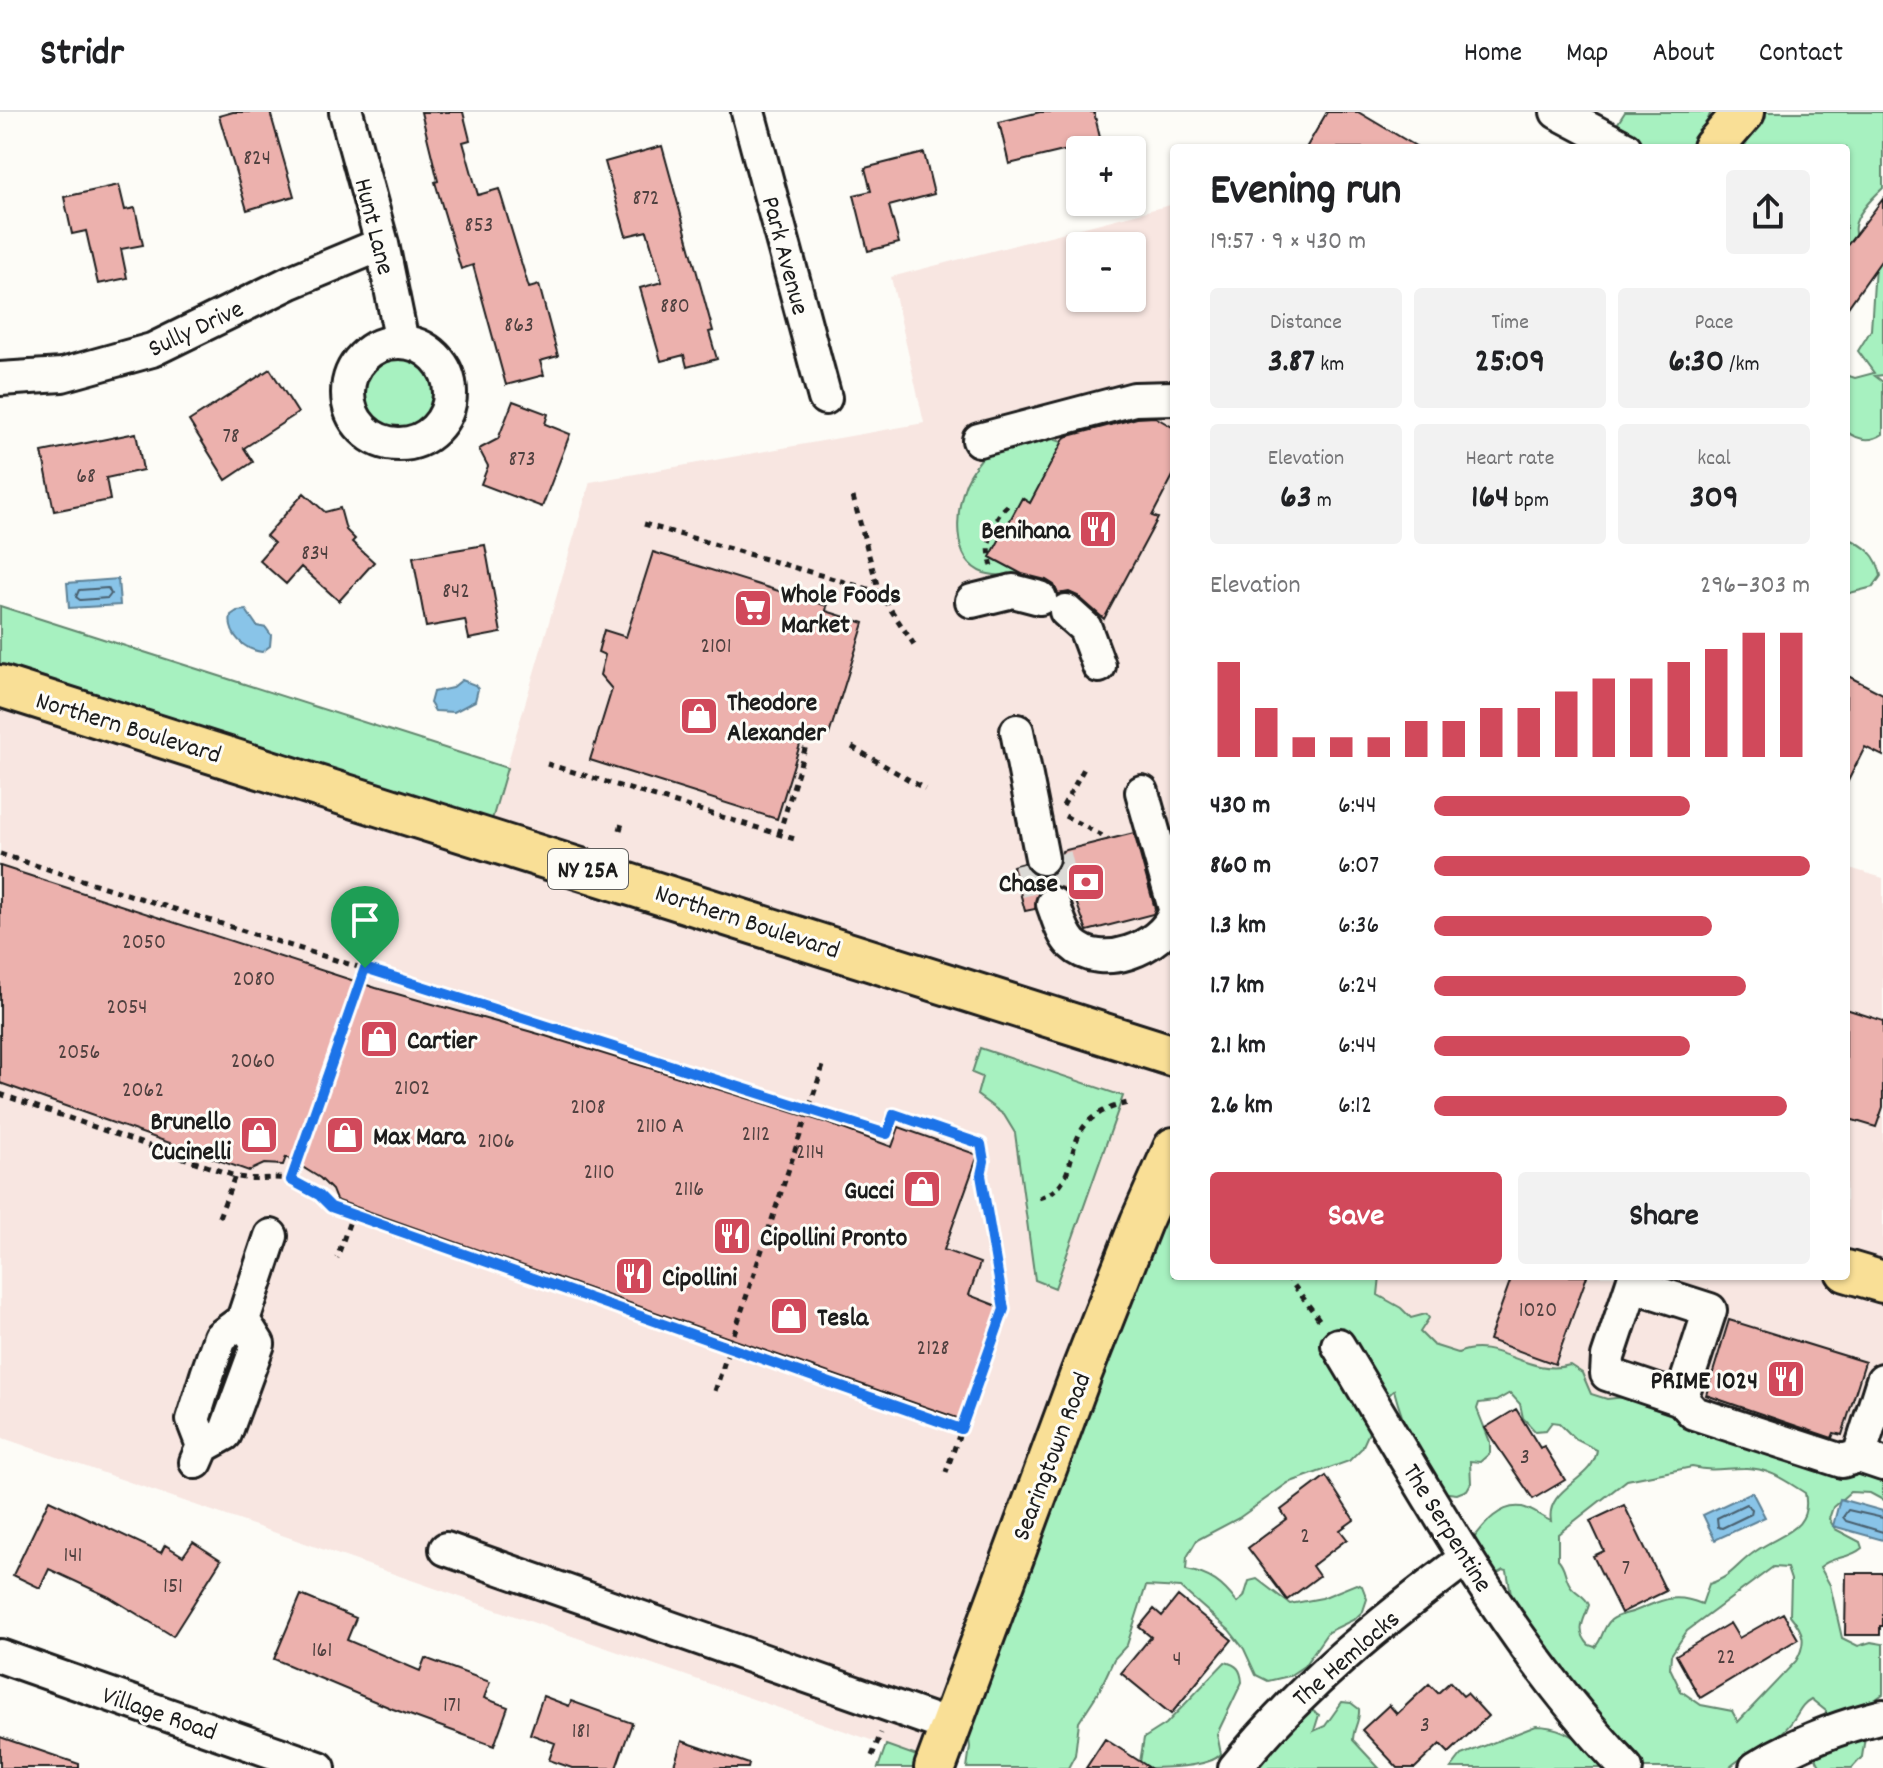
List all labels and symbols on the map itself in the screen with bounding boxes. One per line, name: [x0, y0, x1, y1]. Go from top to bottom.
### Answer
house number: 824: [243, 144, 271, 175]
street label: Hunt Lane: [343, 175, 402, 279]
house number: 872: [633, 184, 659, 215]
street label: Park Avenue: [750, 192, 817, 319]
house number: 853: [465, 211, 493, 242]
street label: Sully Drive: [143, 292, 250, 368]
house number: 880: [660, 292, 690, 323]
house number: 863: [504, 311, 534, 342]
house number: 78: [222, 422, 240, 453]
house number: 873: [508, 445, 536, 476]
house number: 68: [76, 462, 96, 493]
restaurant icon: Benihana: [1077, 508, 1119, 550]
place label: Benihana: [981, 514, 1071, 551]
house number: 834: [301, 539, 329, 570]
house number: 842: [442, 577, 470, 608]
place label: Whole Foods Market: [781, 578, 901, 645]
supermarket icon: Whole Foods Market: [732, 587, 774, 629]
house number: 2101: [700, 632, 732, 663]
street label: Northern Boulevard: [31, 684, 225, 775]
place label: Theodore Alexander: [727, 686, 826, 753]
shop icon: Theodore Alexander: [678, 695, 720, 737]
road number: NY 25A: [548, 849, 628, 889]
bank icon: Chase: [1065, 861, 1107, 903]
place label: Chase: [999, 867, 1058, 904]
street label: Northern Boulevard: [650, 876, 844, 971]
pin: [331, 886, 399, 968]
house number: 2050: [122, 928, 166, 959]
house number: 2080: [233, 965, 275, 996]
house number: 2054: [107, 993, 147, 1024]
shop icon: Cartier: [358, 1018, 400, 1060]
place label: Cartier: [407, 1024, 477, 1061]
house number: 2056: [58, 1038, 100, 1069]
house number: 2060: [231, 1047, 275, 1078]
house number: 2102: [394, 1074, 430, 1105]
house number: 2062: [122, 1076, 164, 1107]
house number: 2108: [570, 1093, 606, 1124]
place label: Brunello Cucinelli: [150, 1105, 231, 1172]
house number: 2110 A: [636, 1112, 684, 1143]
shop icon: Brunello Cucinelli: [238, 1114, 280, 1156]
shop icon: Max Mara: [324, 1114, 366, 1156]
place label: Max Mara: [373, 1120, 466, 1157]
house number: 2112: [742, 1120, 770, 1151]
house number: 2106: [477, 1127, 515, 1158]
house number: 2114: [796, 1138, 824, 1169]
house number: 2110: [583, 1158, 615, 1189]
shop icon: Gucci: [901, 1168, 943, 1210]
place label: Gucci: [844, 1174, 894, 1211]
house number: 2116: [674, 1175, 704, 1206]
restaurant icon: Cipollini Pronto: [711, 1215, 753, 1257]
place label: Cipollini Pronto: [760, 1221, 908, 1258]
restaurant icon: Cipollini: [613, 1255, 655, 1297]
place label: Cipollini: [662, 1261, 737, 1298]
shop icon: Tesla: [768, 1295, 810, 1337]
house number: 1020: [1519, 1296, 1557, 1327]
place label: Tesla: [817, 1301, 869, 1338]
house number: 2128: [917, 1334, 949, 1365]
restaurant icon: PRIME 1024: [1765, 1358, 1807, 1400]
place label: PRIME 1024: [1650, 1364, 1758, 1401]
street label: Searingtown Road: [1004, 1368, 1102, 1547]
house number: 3: [1520, 1443, 1530, 1474]
street label: The Serpentine: [1392, 1457, 1500, 1600]
house number: 2: [1300, 1522, 1310, 1553]
house number: 141: [64, 1541, 82, 1572]
house number: 7: [1622, 1554, 1630, 1585]
house number: 151: [163, 1572, 183, 1603]
street label: The Hemlocks: [1285, 1602, 1409, 1717]
house number: 161: [312, 1636, 332, 1667]
house number: 22: [1716, 1643, 1736, 1674]
house number: 4: [1172, 1645, 1182, 1676]
street label: Village Road: [96, 1678, 221, 1752]
house number: 171: [443, 1691, 461, 1722]
house number: 3: [1420, 1711, 1430, 1742]
house number: 181: [572, 1717, 590, 1748]

